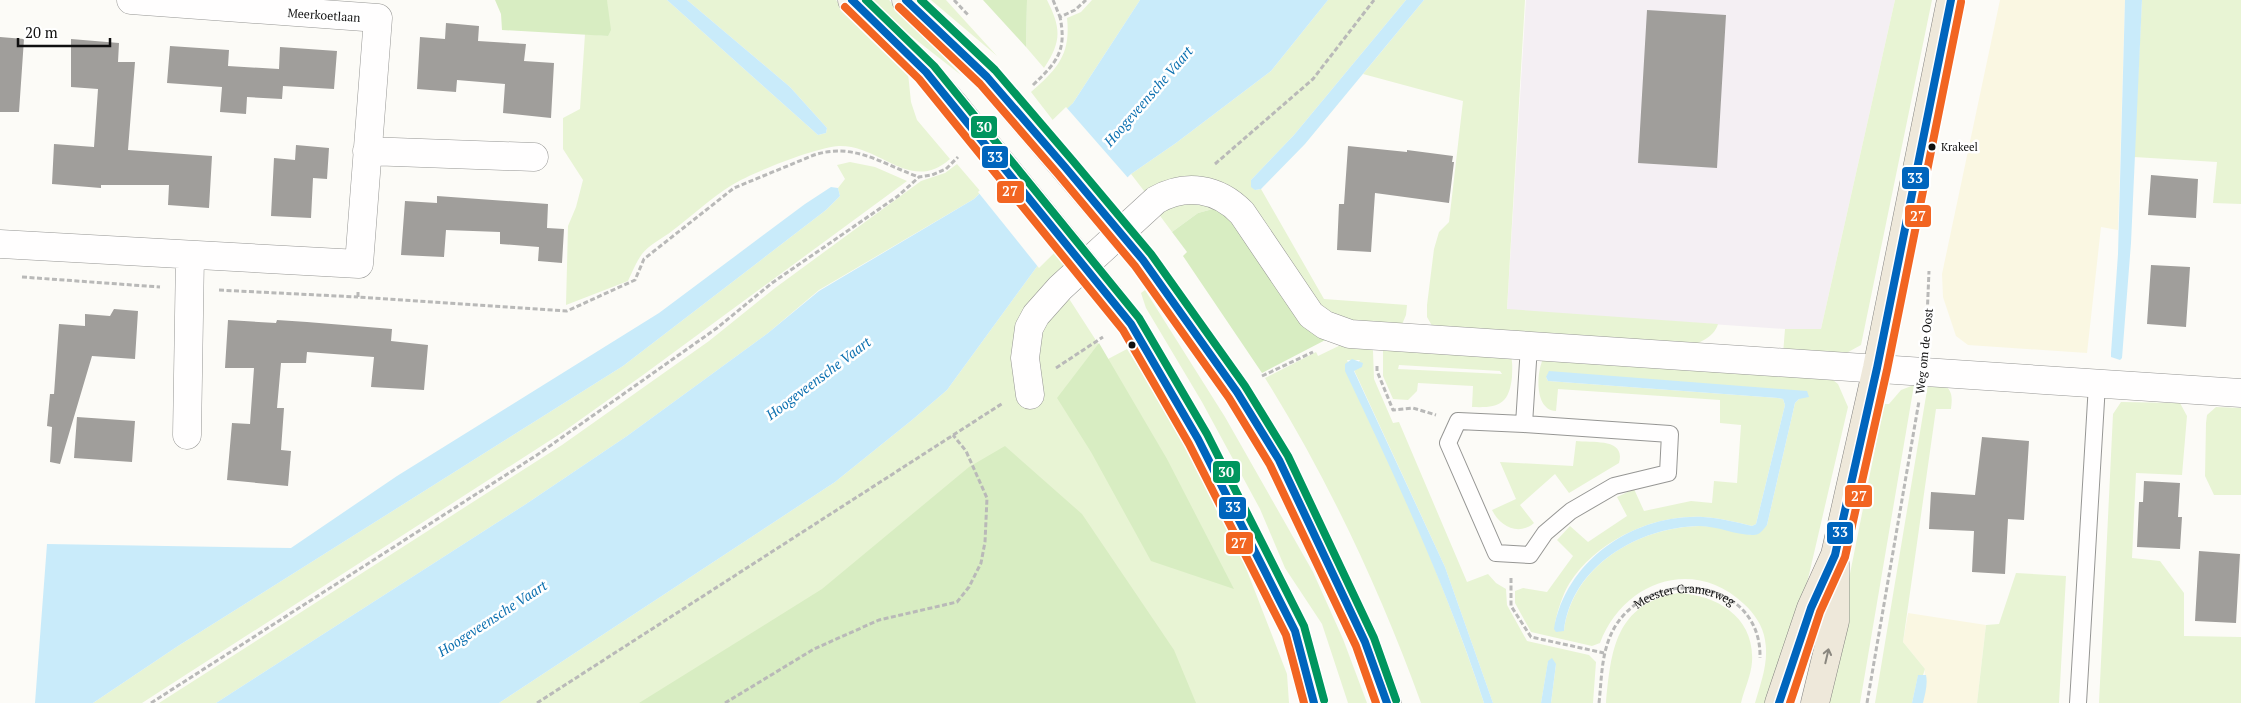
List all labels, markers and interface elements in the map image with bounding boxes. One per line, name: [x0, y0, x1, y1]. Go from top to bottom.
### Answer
street label: Meerkoetlaan: [287, 5, 361, 25]
scale bar: [18, 15, 110, 47]
text: 20 m: [25, 22, 58, 42]
water label: Hoogeveensche Vaart: [1099, 42, 1197, 151]
line badge: 30: [970, 115, 998, 139]
text: 30: [976, 117, 992, 136]
place label: Krakeel: [1941, 140, 1978, 154]
marker: Krakeel: [1927, 142, 1937, 152]
line badge: 33: [981, 145, 1009, 169]
text: 33: [987, 147, 1003, 166]
line badge: 33: [1901, 166, 1930, 190]
text: 33: [1907, 168, 1923, 187]
line badge: 27: [996, 180, 1025, 204]
text: 27: [1002, 181, 1018, 200]
line badge: 27: [1904, 204, 1932, 228]
text: 27: [1910, 206, 1926, 225]
street label: Weg om de Oost: [1912, 307, 1936, 395]
water label: Hoogeveensche Vaart: [761, 332, 875, 424]
unlabelled marker: [1127, 340, 1137, 350]
line badge: 30: [1212, 460, 1241, 484]
text: 30: [1218, 462, 1234, 481]
line badge: 27: [1844, 484, 1873, 508]
text: 27: [1851, 486, 1867, 505]
line badge: 33: [1218, 496, 1247, 520]
text: 33: [1225, 497, 1241, 516]
line badge: 33: [1826, 521, 1854, 545]
text: 33: [1832, 522, 1848, 541]
line badge: 27: [1225, 531, 1254, 555]
text: 27: [1231, 533, 1247, 552]
water label: Hoogeveensche Vaart: [433, 575, 551, 661]
text: Meester Cramerweg: [1630, 580, 1739, 611]
street label: Meester Cramerweg: [1632, 600, 1738, 616]
one-way arrow: [1822, 648, 1832, 664]

